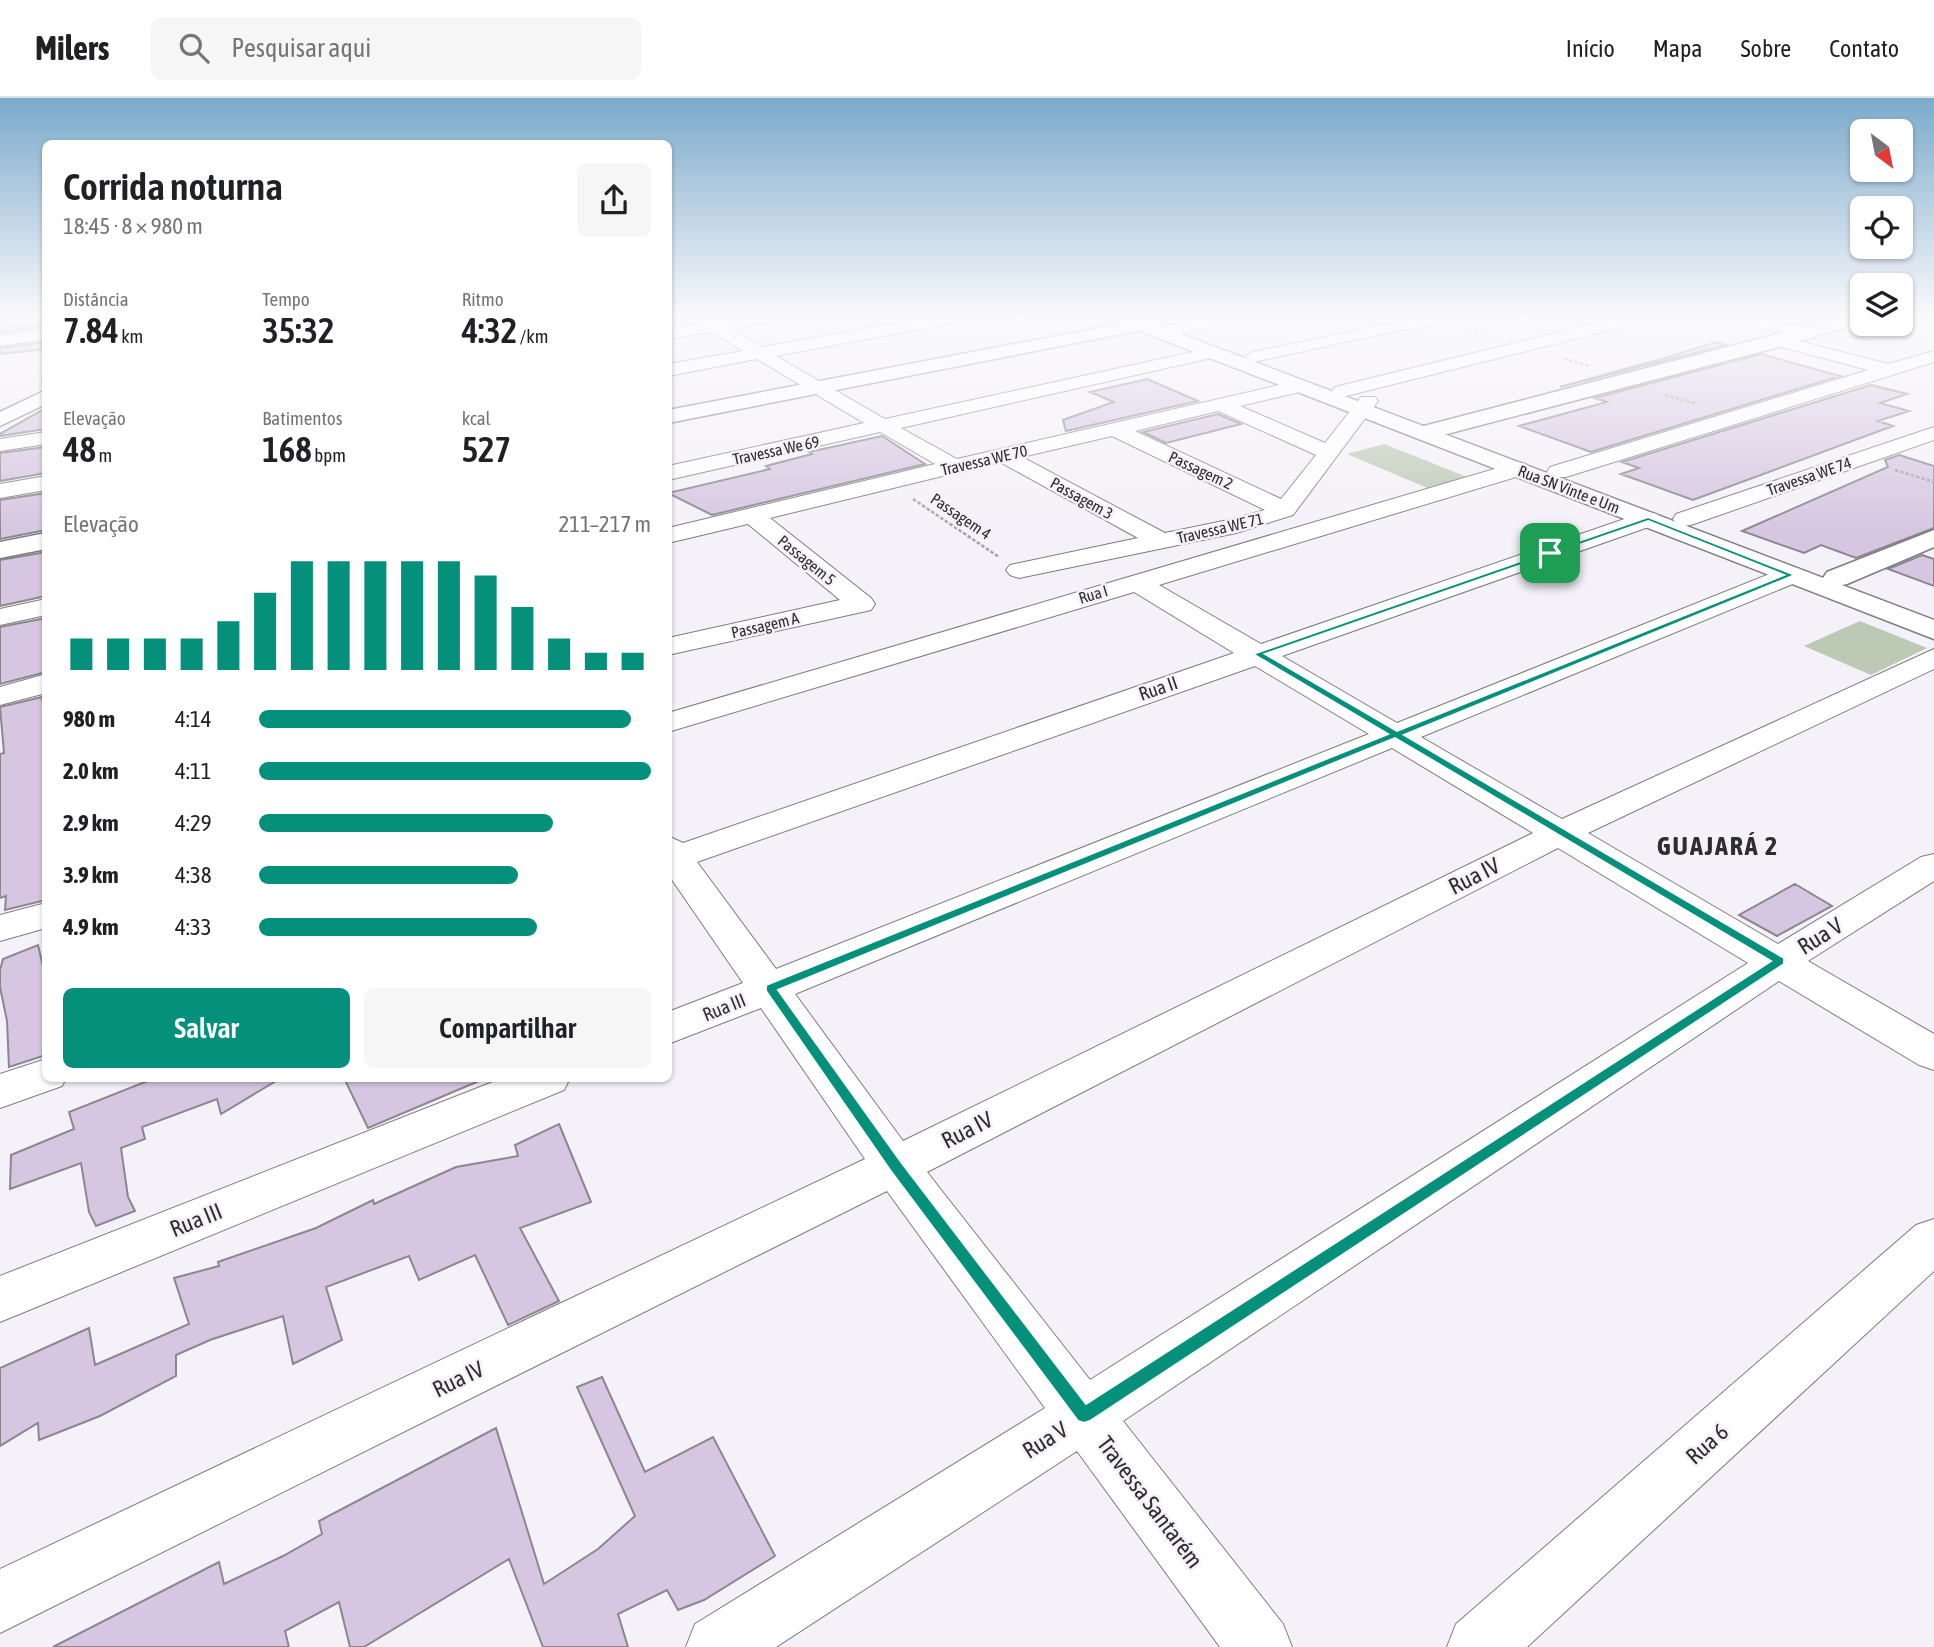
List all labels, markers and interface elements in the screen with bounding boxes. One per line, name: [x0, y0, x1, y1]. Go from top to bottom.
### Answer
search box: [151, 17, 641, 80]
text: Milers: [35, 29, 109, 67]
icon: search: [175, 29, 213, 67]
text: Pesquisar aqui: [231, 33, 371, 63]
text: Início: [1566, 35, 1615, 62]
text: Mapa: [1653, 35, 1703, 62]
text: Sobre: [1741, 35, 1791, 62]
text: Contato: [1829, 35, 1899, 62]
north arrow: [1850, 119, 1913, 182]
map controls: [1850, 119, 1913, 336]
button: share: [577, 163, 651, 237]
text: Corrida noturna: [63, 165, 283, 208]
button: locate: [1850, 196, 1913, 259]
text: 18:45 · 8 × 980 m: [63, 213, 203, 239]
button: layers: [1850, 273, 1913, 336]
text: Distância: [63, 288, 128, 310]
text: Tempo: [262, 288, 310, 310]
text: Ritmo: [462, 288, 504, 310]
text: 7.84: [63, 310, 119, 350]
text: 35:32: [262, 310, 334, 350]
text: 4:32: [462, 310, 517, 350]
text: km: [119, 325, 143, 347]
text: /km: [517, 325, 548, 347]
text: Elevação: [63, 407, 126, 429]
text: Batimentos: [262, 407, 342, 429]
text: kcal: [462, 407, 491, 429]
text: 48: [63, 429, 96, 469]
text: 168: [262, 429, 312, 469]
text: 527: [462, 429, 511, 469]
street label: Travessa We 69: [731, 432, 821, 468]
street label: Travessa WE 70: [939, 441, 1029, 479]
text: m: [96, 444, 112, 466]
text: bpm: [312, 444, 346, 466]
street label: Passagem 2: [1166, 447, 1236, 494]
street label: Travessa WE 74: [1764, 453, 1854, 499]
street label: Rua SN Vinte e Um: [1516, 461, 1622, 517]
street label: Passagem 3: [1047, 473, 1116, 523]
street label: Passagem 4: [927, 489, 995, 544]
street label: Travessa WE 71: [1175, 509, 1265, 547]
text: Elevação: [63, 511, 139, 537]
text: 211–217 m: [558, 511, 651, 537]
pin: [1520, 523, 1580, 583]
street label: Passagem 5: [774, 531, 839, 589]
icon: arrive: [1531, 534, 1569, 572]
street label: Rua I: [1076, 581, 1110, 607]
street label: Passagem A: [729, 608, 801, 643]
street label: Rua II: [1136, 671, 1180, 705]
text: 980 m: [63, 706, 115, 732]
text: 4:14: [175, 706, 212, 732]
text: 2.0 km: [63, 758, 119, 784]
text: 4:11: [175, 758, 212, 784]
text: 2.9 km: [63, 810, 119, 836]
text: 4:29: [175, 810, 212, 836]
district label: GUAJARÁ 2: [1657, 831, 1779, 861]
street label: Rua IV: [1444, 852, 1504, 900]
text: 3.9 km: [63, 862, 119, 888]
text: 4:38: [175, 862, 212, 888]
street label: Rua V: [1793, 912, 1848, 960]
text: 4.9 km: [63, 914, 119, 940]
text: 4:33: [175, 914, 212, 940]
button: Salvar: [63, 988, 350, 1068]
button: Compartilhar: [364, 988, 651, 1068]
street label: Rua III: [699, 988, 749, 1026]
street label: Rua IV: [937, 1106, 997, 1154]
street label: Rua III: [166, 1198, 226, 1242]
street label: Rua IV: [428, 1355, 488, 1402]
street label: Rua V: [1018, 1416, 1073, 1464]
street label: Rua 6: [1681, 1419, 1733, 1469]
street label: Travessa Santarém: [1092, 1431, 1208, 1573]

